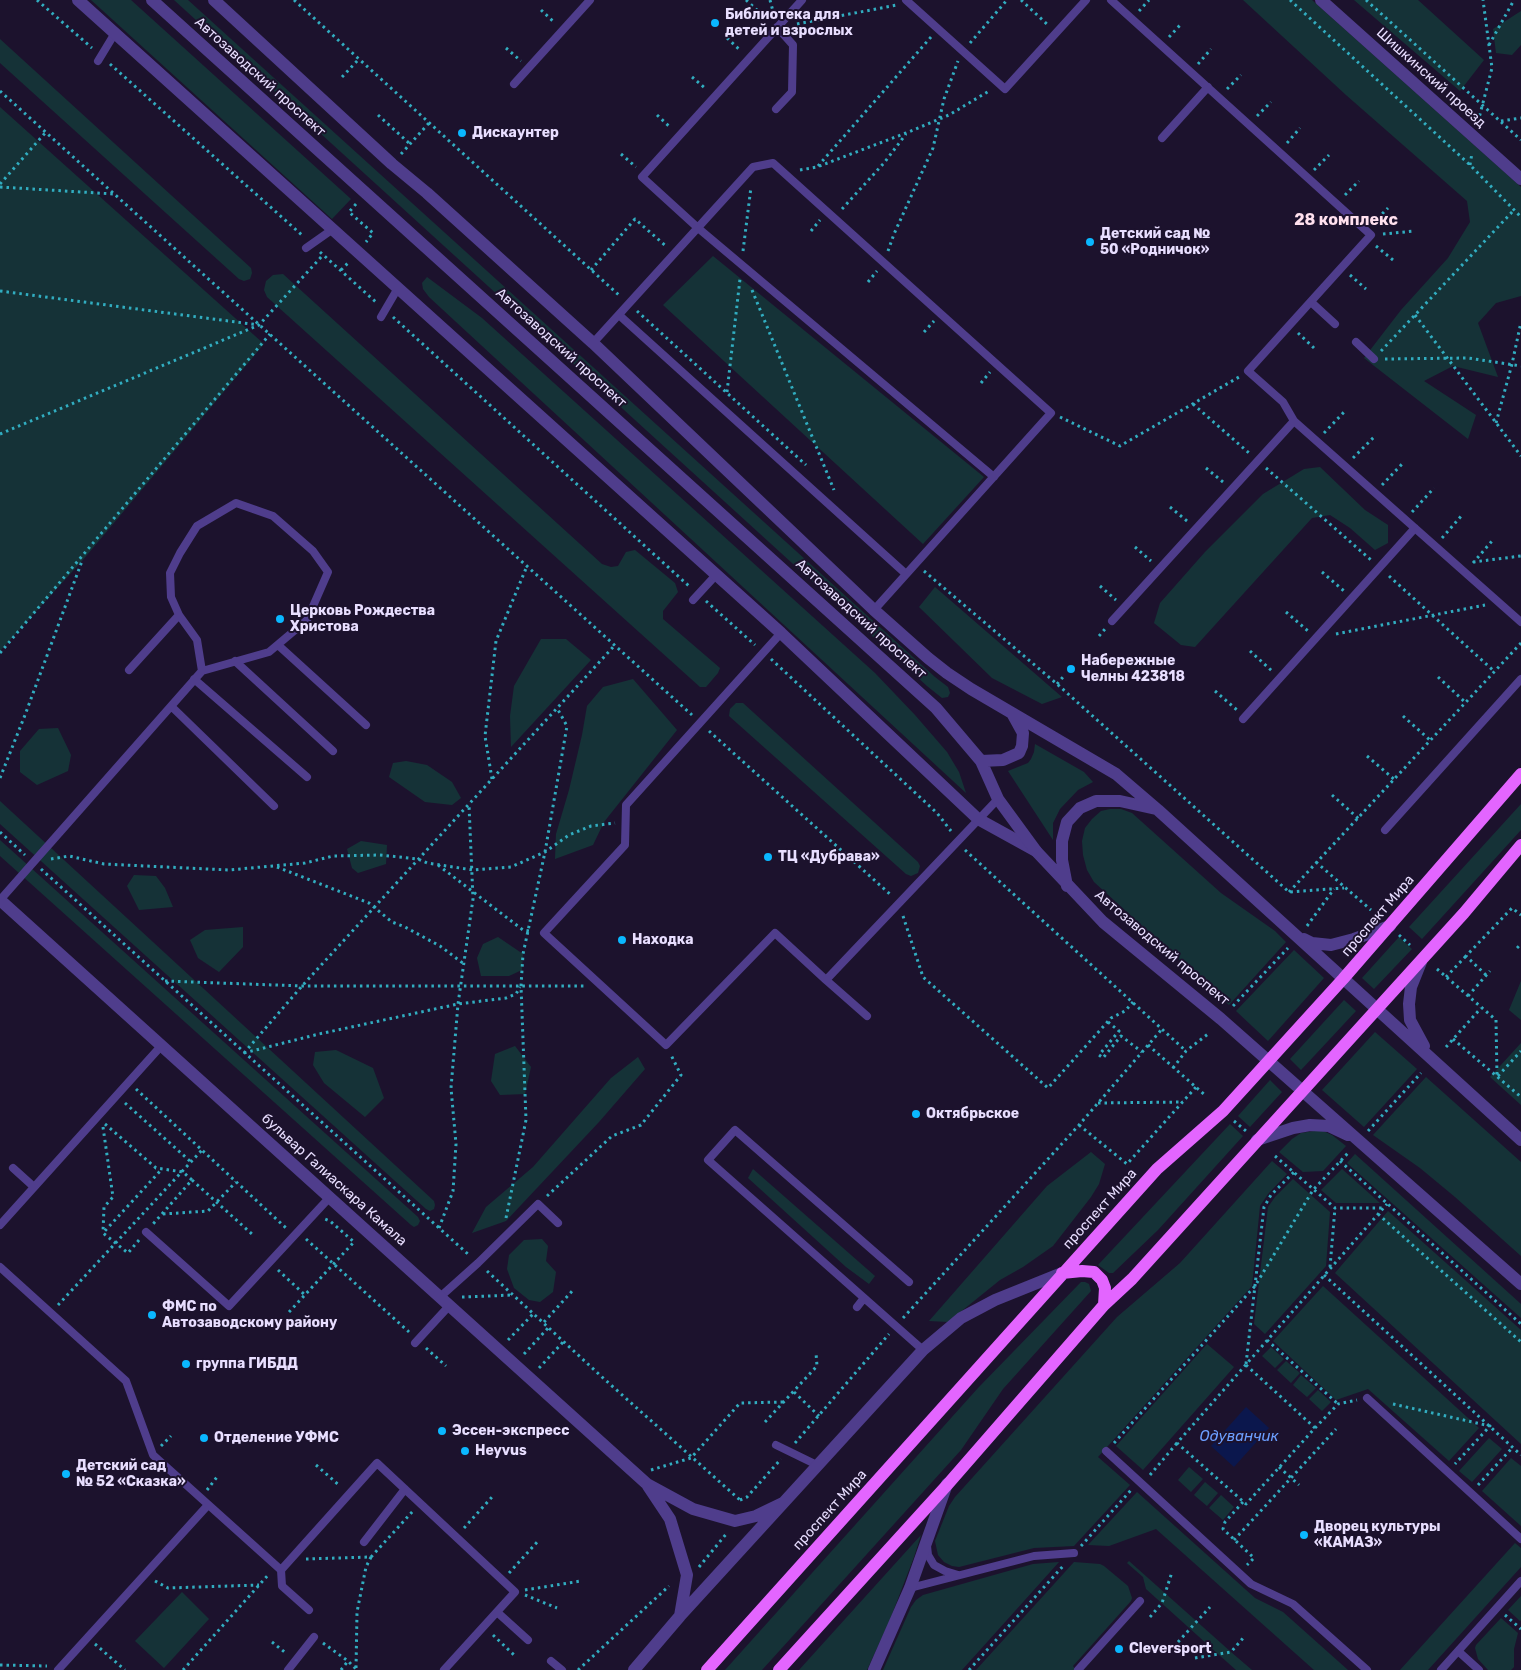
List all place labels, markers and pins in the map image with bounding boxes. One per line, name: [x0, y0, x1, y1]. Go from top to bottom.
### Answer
place label: Библиотека для детей и взрослых: [725, 7, 853, 40]
marker: Библиотека для детей и взрослых: [709, 17, 721, 29]
place label: Дискаунтер: [472, 125, 559, 141]
marker: Дискаунтер: [456, 127, 468, 139]
place label: Детский сад № 50 «Родничок»: [1100, 226, 1210, 258]
marker: Детский сад № 50 «Родничок»: [1084, 236, 1096, 248]
place label: Церковь Рождества Христова: [290, 603, 435, 636]
marker: Церковь Рождества Христова: [274, 613, 286, 625]
place label: Набережные Челны 423818: [1081, 653, 1185, 686]
marker: Набережные Челны 423818: [1065, 663, 1077, 675]
place label: ТЦ «Дубрава»: [778, 849, 880, 865]
marker: ТЦ «Дубрава»: [762, 851, 774, 863]
place label: Находка: [632, 932, 693, 948]
marker: Находка: [616, 934, 628, 946]
place label: Октябрьское: [926, 1106, 1019, 1122]
marker: Октябрьское: [910, 1108, 922, 1120]
place label: ФМС по Автозаводскому району: [162, 1299, 337, 1331]
marker: ФМС по Автозаводскому району: [146, 1309, 158, 1321]
place label: группа ГИБДД: [196, 1356, 298, 1372]
marker: группа ГИБДД: [180, 1358, 192, 1370]
place label: Эссен-экспресс: [452, 1423, 569, 1439]
marker: Эссен-экспресс: [436, 1425, 448, 1437]
place label: Отделение УФМС: [214, 1430, 339, 1446]
marker: Отделение УФМС: [198, 1432, 210, 1444]
place label: Heyvus: [475, 1443, 527, 1459]
marker: Heyvus: [459, 1445, 471, 1457]
place label: Детский сад № 52 «Сказка»: [76, 1458, 186, 1490]
marker: Детский сад № 52 «Сказка»: [60, 1468, 72, 1480]
place label: Дворец культуры «КАМАЗ»: [1314, 1519, 1441, 1551]
marker: Дворец культуры «КАМАЗ»: [1298, 1529, 1310, 1541]
place label: Cleversport: [1129, 1641, 1212, 1657]
marker: Cleversport: [1113, 1643, 1125, 1655]

